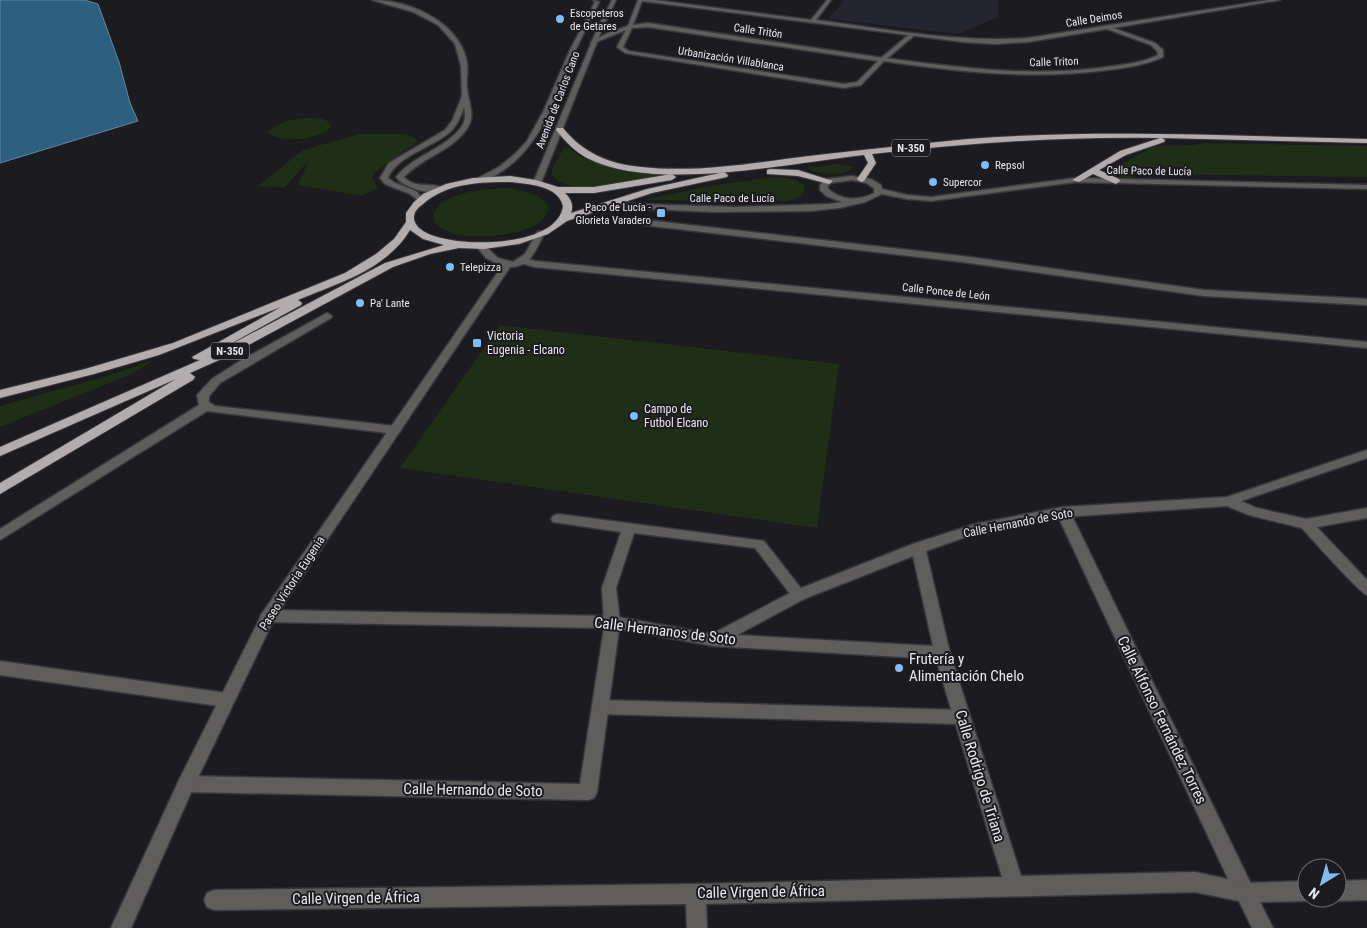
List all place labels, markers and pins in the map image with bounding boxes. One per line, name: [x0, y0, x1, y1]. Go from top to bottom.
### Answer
place label: Escopeteros de Getares: [570, 7, 624, 33]
marker: Escopeteros de Getares: [554, 13, 566, 25]
marker: Repsol: [979, 159, 991, 171]
place label: Repsol: [995, 159, 1024, 172]
marker: Supercor: [927, 176, 939, 188]
place label: Supercor: [943, 176, 982, 189]
place label: Paco de Lucía - Glorieta Varadero: [575, 201, 651, 227]
marker: Paco de Lucía - Glorieta Varadero: [655, 207, 667, 219]
marker: Telepizza: [444, 261, 456, 273]
place label: Telepizza: [460, 261, 501, 274]
marker: Pa' Lante: [354, 297, 366, 309]
place label: Pa' Lante: [370, 297, 410, 310]
place label: Victoria Eugenia - Elcano: [487, 329, 565, 357]
marker: Victoria Eugenia - Elcano: [471, 337, 483, 349]
place label: Campo de Futbol Elcano: [644, 402, 708, 430]
marker: Campo de Futbol Elcano: [628, 410, 640, 422]
place label: Frutería y Alimentación Chelo: [909, 650, 1024, 685]
marker: Frutería y Alimentación Chelo: [893, 662, 905, 674]

